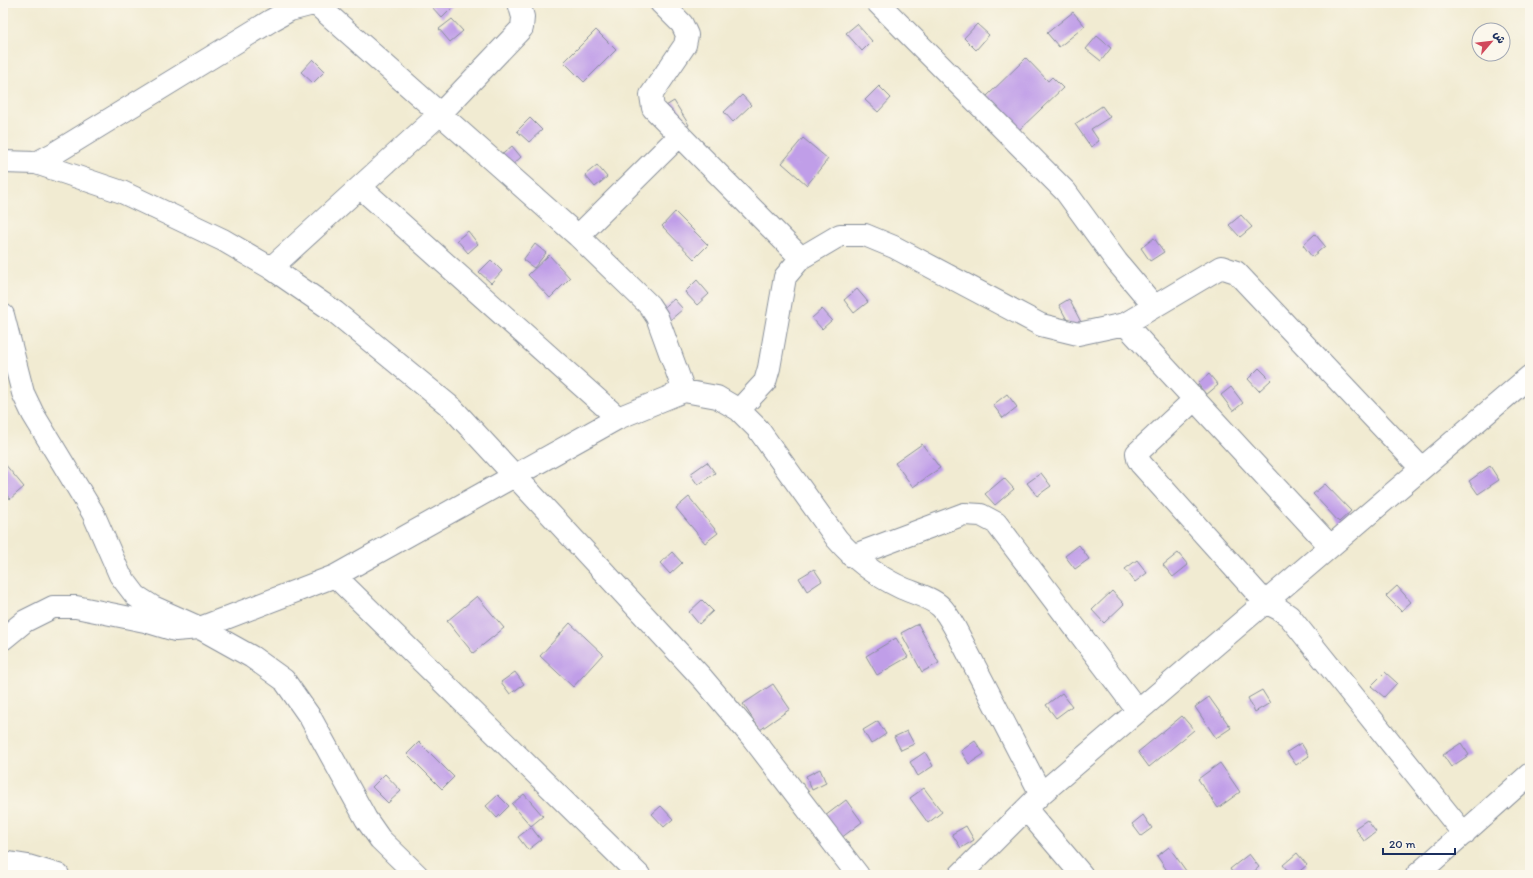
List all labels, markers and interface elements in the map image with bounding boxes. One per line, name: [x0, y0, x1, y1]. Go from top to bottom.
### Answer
north arrow: [1471, 22, 1511, 62]
text: ش: [1491, 29, 1508, 46]
scale bar: [1383, 830, 1455, 856]
text: 20 m: [1389, 837, 1416, 851]

